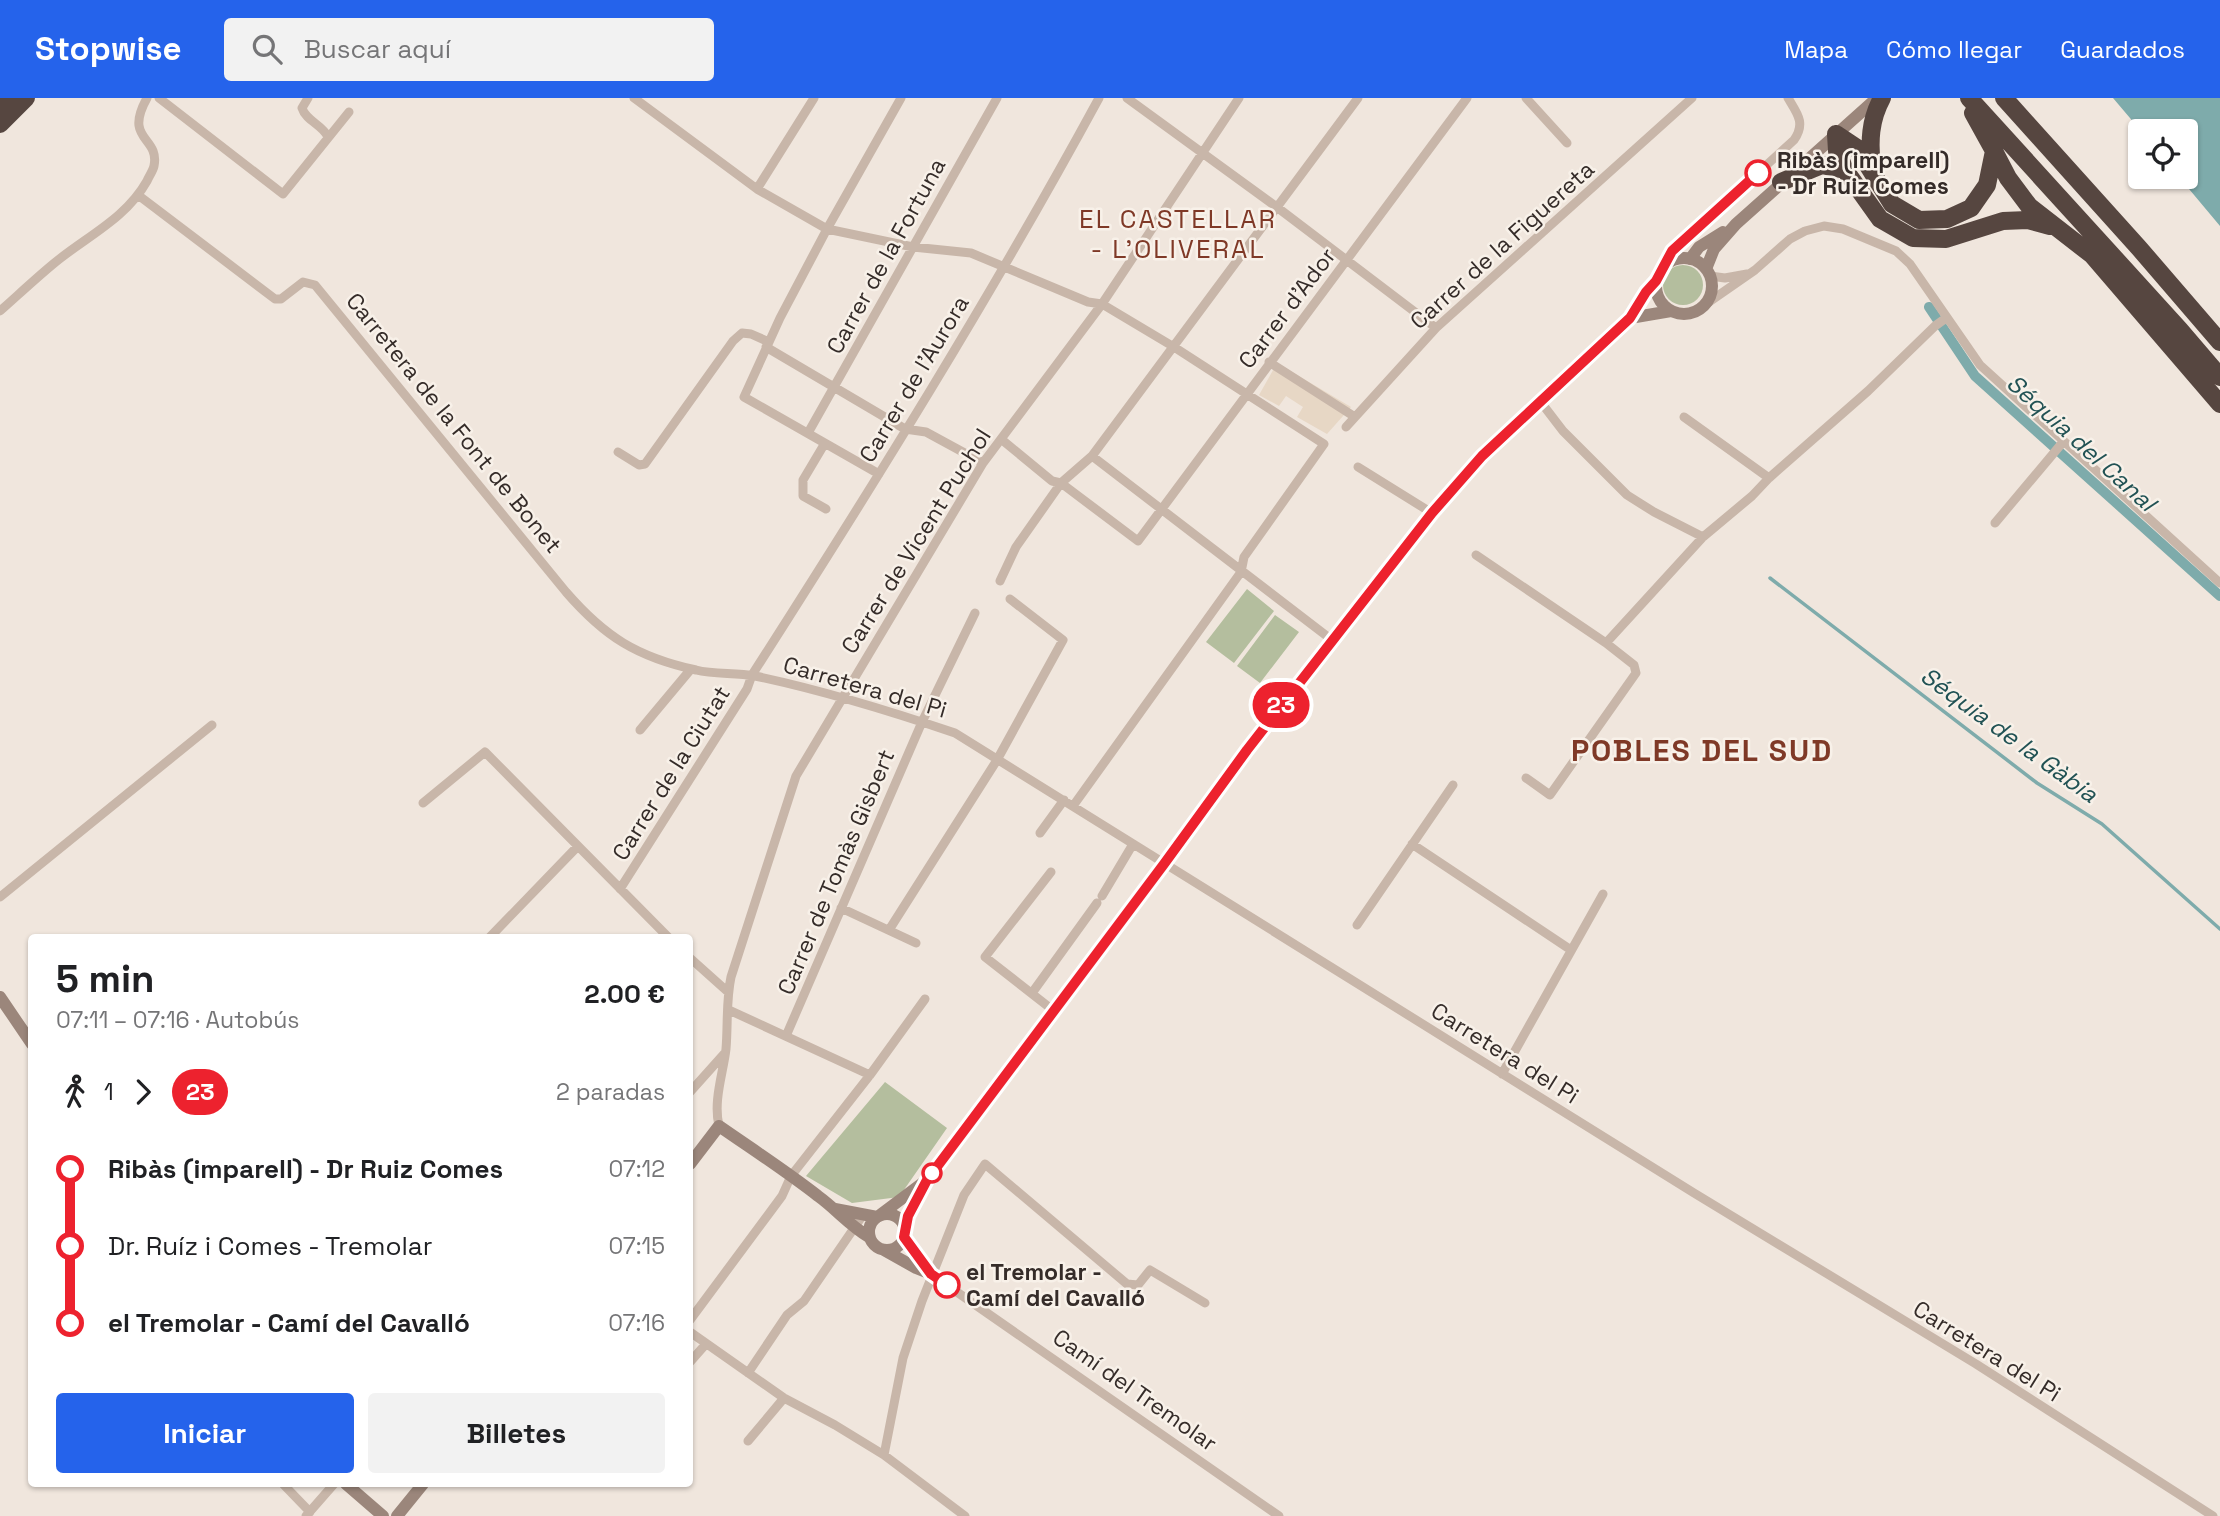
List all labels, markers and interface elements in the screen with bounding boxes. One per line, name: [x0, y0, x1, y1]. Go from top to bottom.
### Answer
search box: [224, 18, 714, 81]
text: Stopwise: [35, 28, 182, 70]
icon: search: [248, 30, 286, 68]
text: Buscar aquí: [304, 32, 451, 66]
text: Mapa: [1784, 34, 1848, 65]
text: Cómo llegar: [1886, 34, 2022, 65]
text: Guardados: [2060, 34, 2185, 65]
map controls: [2128, 119, 2198, 189]
button: locate: [2128, 119, 2198, 189]
place label: Ribàs (imparell) - Dr Ruiz Comes: [1777, 145, 1949, 201]
street label: Carrer de la Fortuna: [820, 153, 952, 359]
street label: Carrer de la Figuereta: [1404, 154, 1600, 336]
marker: Ribàs (imparell) - Dr Ruiz Comes: [1745, 160, 1771, 186]
district label: EL CASTELLAR - L'OLIVERAL: [1079, 202, 1277, 266]
street label: Carrer d'Ador: [1232, 242, 1342, 374]
street label: Carretera de la Font de Bonet: [340, 287, 568, 559]
street label: Carrer de l'Aurora: [852, 290, 976, 468]
water label: Séquia del Canal: [2000, 367, 2165, 520]
street label: Carrer de Vicent Puchol: [834, 423, 998, 659]
street label: Carretera del Pi: [780, 649, 950, 725]
water label: Séquia de la Gàbia: [1915, 660, 2104, 809]
street label: Carrer de la Ciutat: [605, 680, 737, 866]
line badge: 23: [1250, 682, 1312, 728]
text: 23: [1267, 689, 1295, 720]
district label: POBLES DEL SUD: [1571, 731, 1833, 770]
street label: Carrer de Tomàs Gisbert: [771, 745, 901, 999]
text: 5 min: [56, 955, 154, 1003]
text: 2.00 €: [584, 977, 665, 1011]
street label: Carretera del Pi: [1426, 996, 1584, 1110]
text: 07:11 – 07:16 · Autobús: [56, 1005, 299, 1035]
icon: walk: [56, 1073, 94, 1111]
icon: forward: [124, 1073, 162, 1111]
text: 23: [186, 1076, 214, 1107]
text: 1: [104, 1077, 114, 1107]
text: 2 paradas: [556, 1077, 665, 1107]
text: Ribàs (imparell) - Dr Ruiz Comes: [108, 1152, 503, 1186]
text: 07:12: [608, 1154, 665, 1184]
unlabelled marker: [922, 1163, 942, 1183]
text: Dr. Ruíz i Comes - Tremolar: [108, 1229, 433, 1263]
text: 07:15: [608, 1231, 665, 1261]
place label: el Tremolar - Camí del Cavalló: [966, 1257, 1145, 1313]
marker: el Tremolar - Camí del Cavalló: [934, 1272, 960, 1298]
street label: Carretera del Pi: [1908, 1294, 2066, 1408]
text: el Tremolar - Camí del Cavalló: [108, 1306, 470, 1340]
text: 07:16: [608, 1308, 665, 1338]
street label: Camí del Tremolar: [1047, 1322, 1223, 1458]
button: Iniciar: [56, 1393, 354, 1473]
button: Billetes: [368, 1393, 665, 1473]

